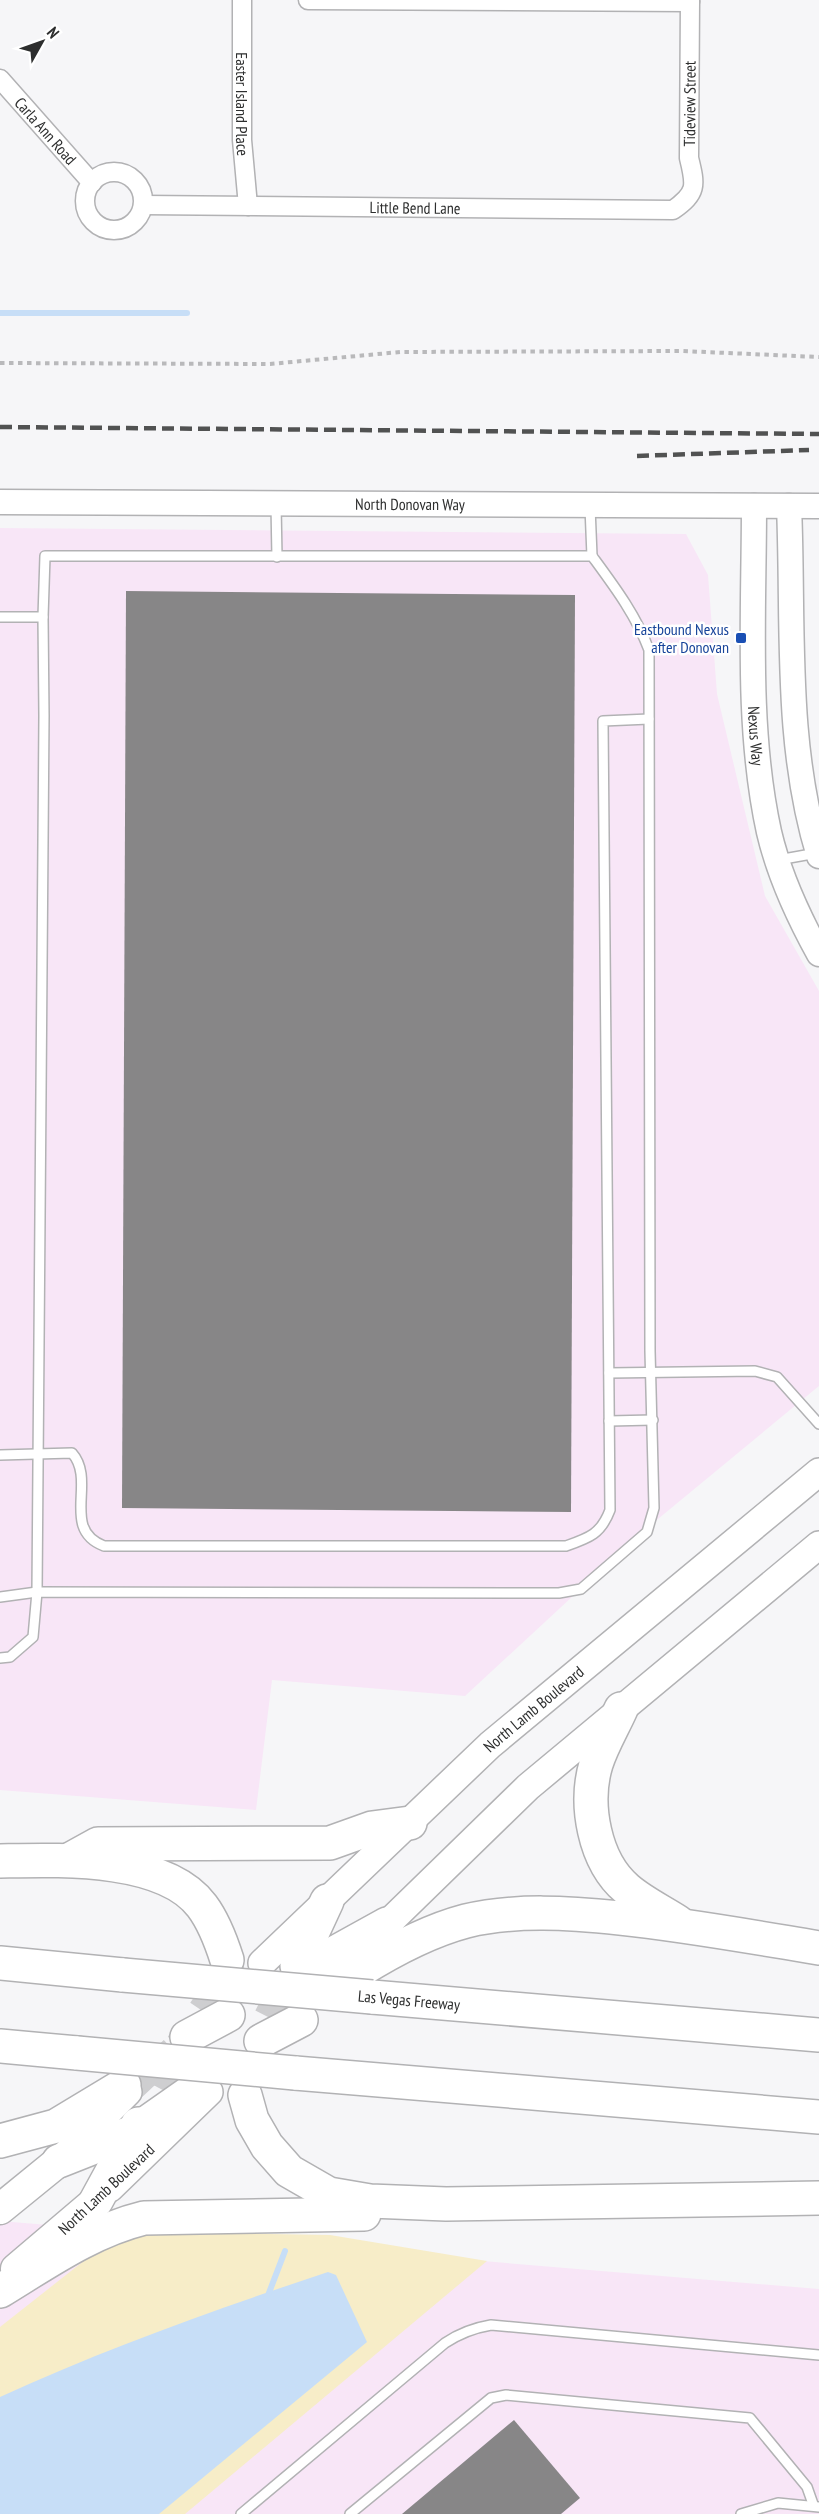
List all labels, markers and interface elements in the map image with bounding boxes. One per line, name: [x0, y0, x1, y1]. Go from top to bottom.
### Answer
north arrow: [12, 12, 72, 72]
text: N: [43, 23, 64, 42]
street label: Easter Island Place: [232, 52, 253, 157]
street label: Tideview Street: [679, 60, 700, 147]
street label: Carla Ann Road: [11, 93, 81, 169]
street label: Little Bend Lane: [370, 197, 460, 218]
street label: North Donovan Way: [355, 494, 465, 514]
place label: Eastbound Nexus after Donovan: [634, 619, 729, 657]
marker: Eastbound Nexus after Donovan: [734, 631, 748, 645]
street label: Nexus Way: [744, 706, 768, 767]
street label: North Lamb Boulevard: [479, 1661, 588, 1756]
street label: Las Vegas Freeway: [357, 1986, 461, 2014]
street label: North Lamb Boulevard: [54, 2139, 158, 2239]

